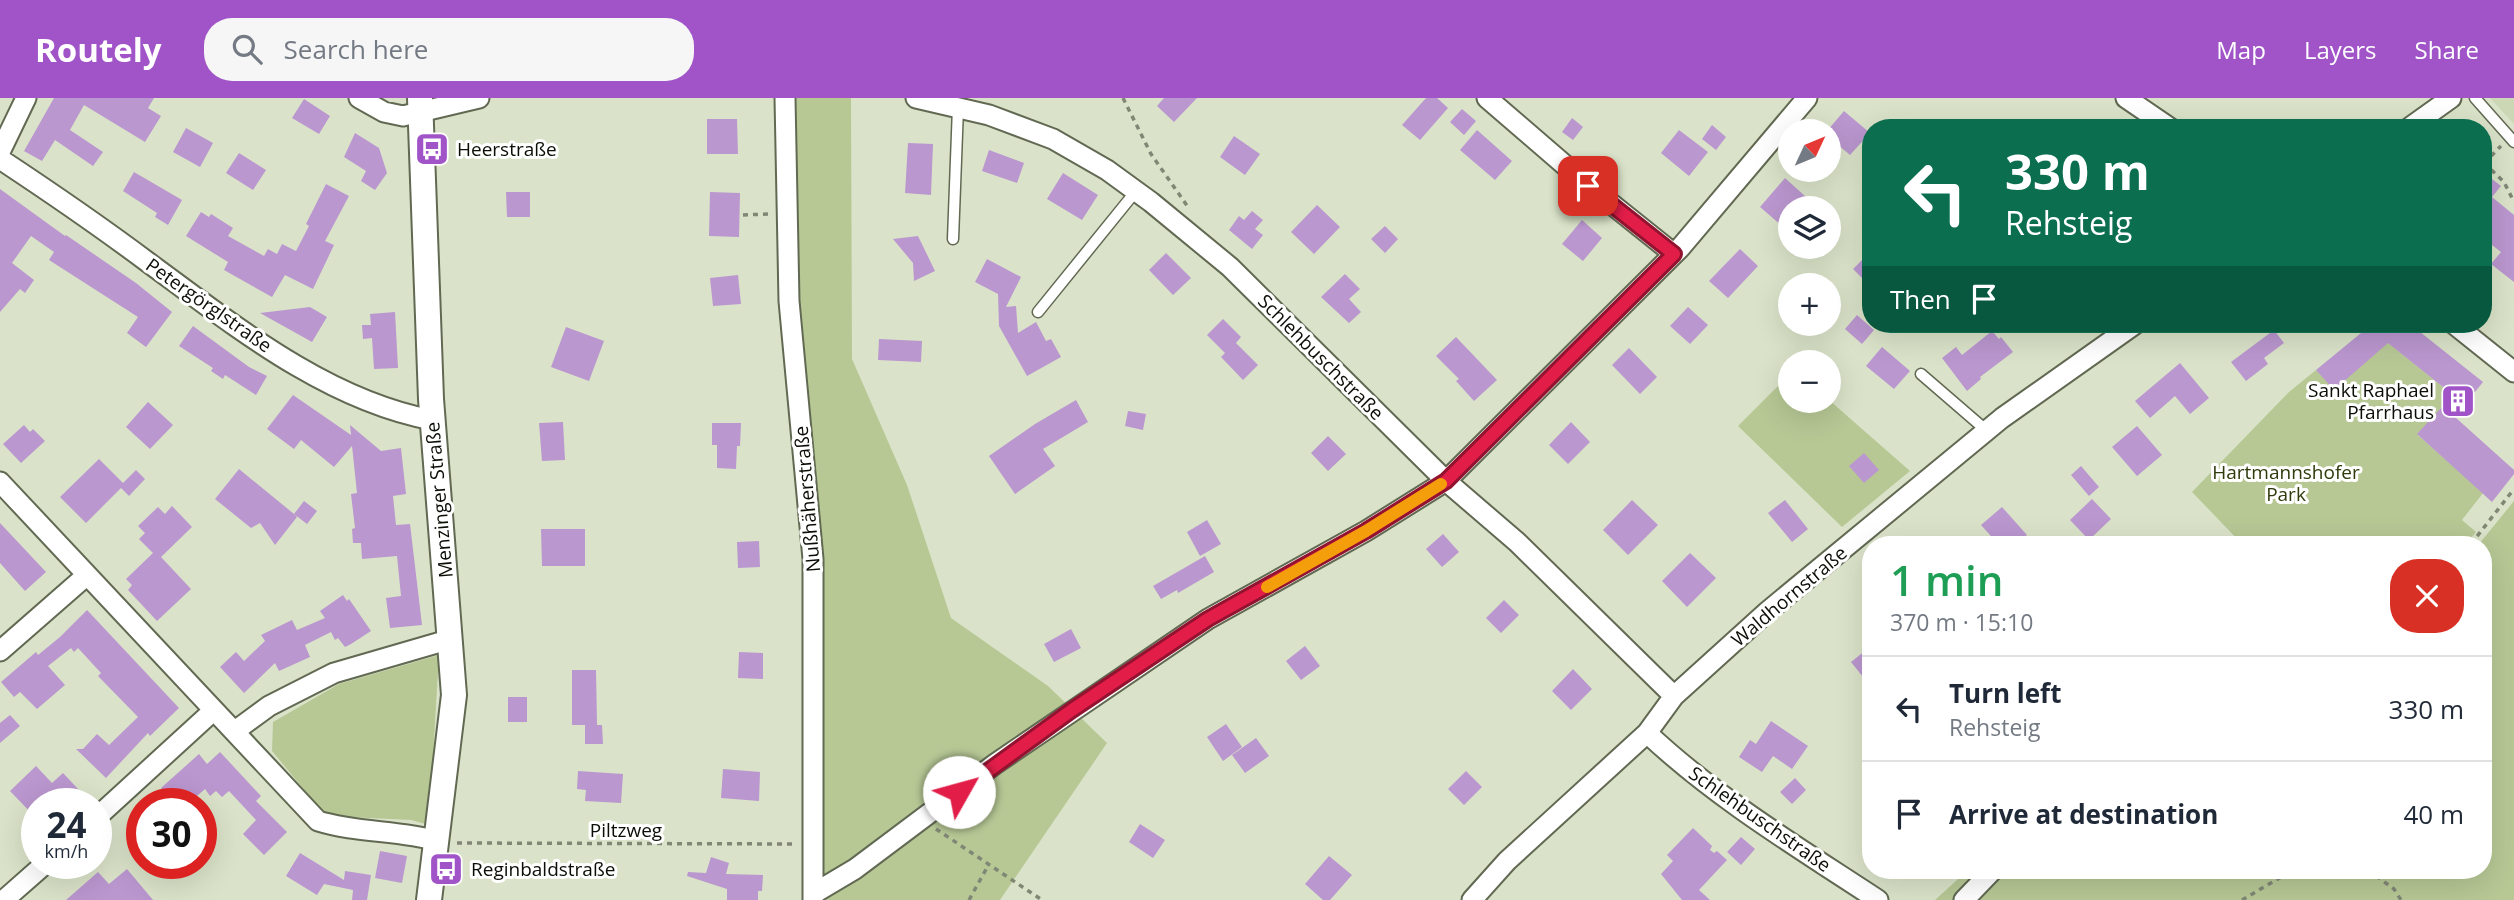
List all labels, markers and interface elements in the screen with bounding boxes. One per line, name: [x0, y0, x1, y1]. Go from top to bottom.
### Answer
search box: [204, 18, 694, 81]
text: Routely: [35, 27, 162, 72]
icon: search: [228, 30, 266, 68]
text: Search here: [284, 31, 428, 67]
text: Map: [2216, 33, 2266, 66]
text: Layers: [2304, 33, 2377, 66]
text: Share: [2415, 33, 2479, 66]
north arrow: [1778, 119, 1841, 182]
map controls: [1778, 119, 1841, 413]
bus stop icon: Heerstraße: [413, 130, 451, 168]
place label: Heerstraße: [457, 136, 557, 162]
text: 330 m: [2005, 138, 2150, 204]
icon: left: [1890, 147, 1981, 238]
pin: [1558, 156, 1618, 216]
icon: arrive: [1569, 167, 1607, 205]
button: layers: [1778, 196, 1841, 259]
text: Rehsteig: [2005, 201, 2132, 244]
street label: Petergörglstraße: [141, 252, 277, 358]
button: +: [1778, 273, 1841, 336]
icon: arrive: [1965, 280, 2003, 318]
text: Then: [1890, 281, 1951, 317]
street label: Schlehbuschstraße: [1252, 288, 1390, 426]
button: −: [1778, 350, 1841, 413]
place label: Sankt Raphael Pfarrhaus: [2308, 377, 2434, 425]
building icon: Sankt Raphael Pfarrhaus: [2439, 382, 2477, 420]
street label: Menzinger Straße: [419, 421, 459, 579]
street label: Nußhäherstraße: [788, 425, 826, 573]
park label: Hartmannshofer Park: [2212, 459, 2360, 507]
street label: Waldhornstraße: [1726, 540, 1852, 652]
text: 1 min: [1890, 551, 2003, 608]
button: close: [2390, 559, 2464, 633]
text: 370 m · 15:10: [1890, 606, 2033, 638]
text: Turn left: [1949, 675, 2061, 711]
icon: left: [1890, 690, 1928, 728]
text: 330 m: [2389, 691, 2464, 727]
text: Rehsteig: [1949, 711, 2041, 743]
position arrow: [922, 755, 996, 829]
street label: Schlehbuschstraße: [1684, 760, 1836, 878]
speed limit sign: 30: [126, 788, 217, 879]
icon: arrive: [1890, 795, 1928, 833]
text: Arrive at destination: [1949, 796, 2218, 832]
text: 40 m: [2403, 796, 2464, 832]
text: 24: [46, 801, 87, 848]
street label: Piltzweg: [590, 817, 662, 843]
text: km/h: [45, 839, 88, 863]
bus stop icon: Reginbaldstraße: [427, 850, 465, 888]
place label: Reginbaldstraße: [471, 856, 615, 882]

